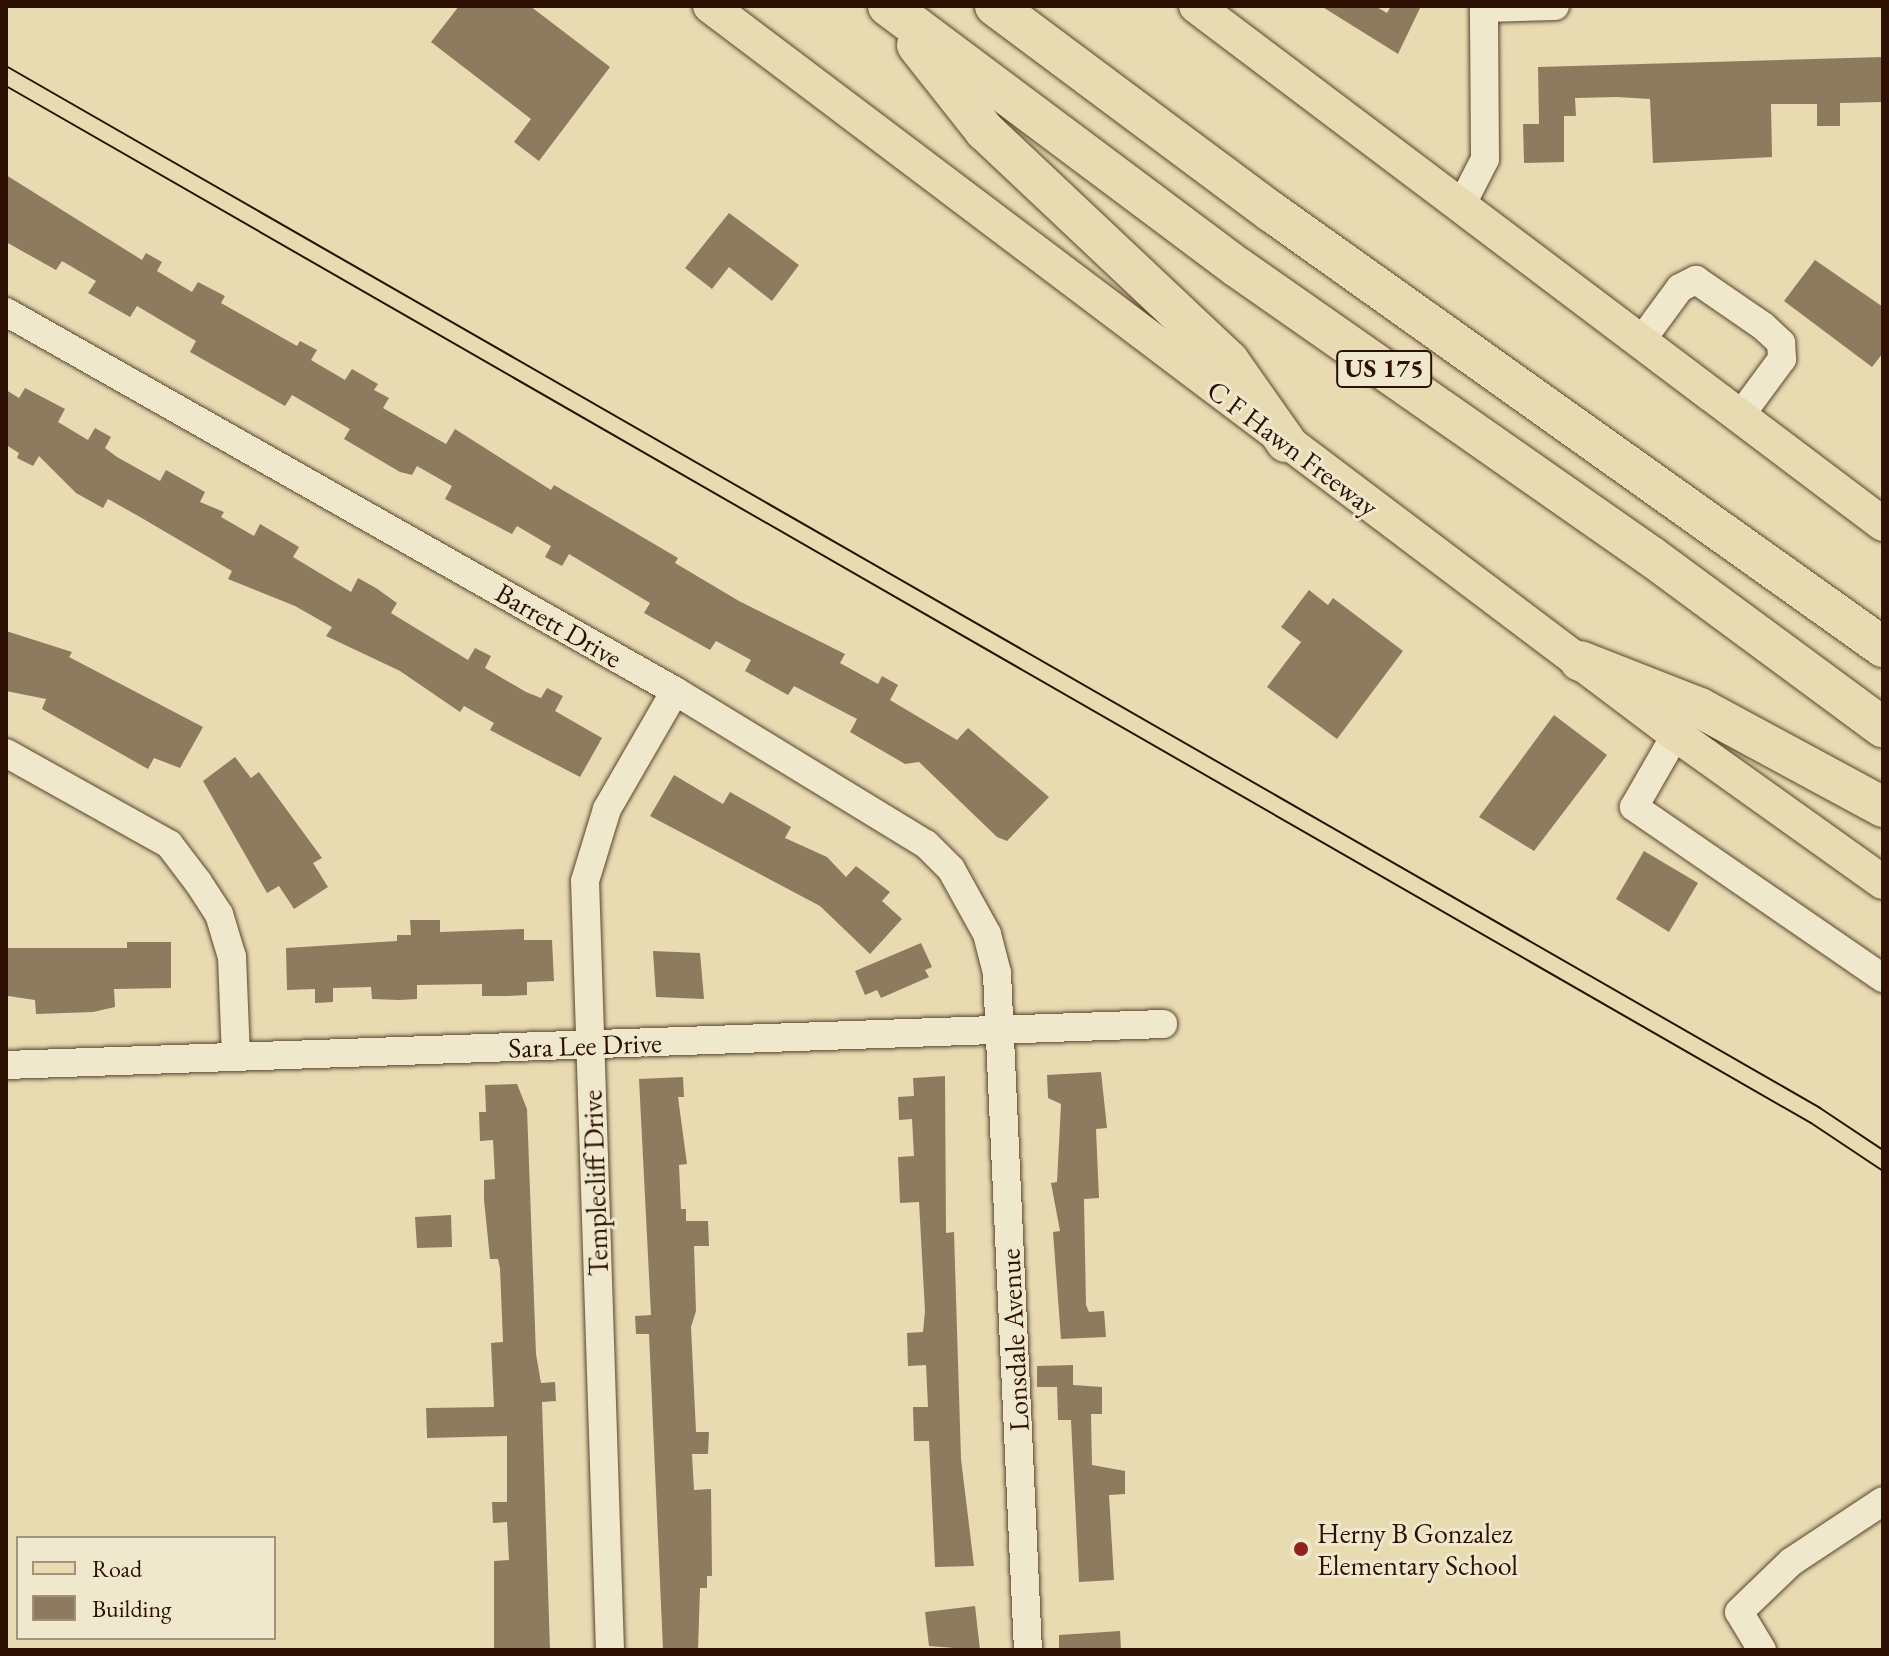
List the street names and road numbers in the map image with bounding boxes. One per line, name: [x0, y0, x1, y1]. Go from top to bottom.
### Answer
road number: US 175: [1336, 347, 1432, 391]
street label: C F Hawn Freeway: [1201, 373, 1385, 523]
street label: Barrett Drive: [490, 575, 628, 675]
street label: Sara Lee Drive: [508, 1026, 662, 1064]
street label: Templecliff Drive: [575, 1089, 615, 1277]
street label: Lonsdale Avenue: [992, 1248, 1036, 1432]

